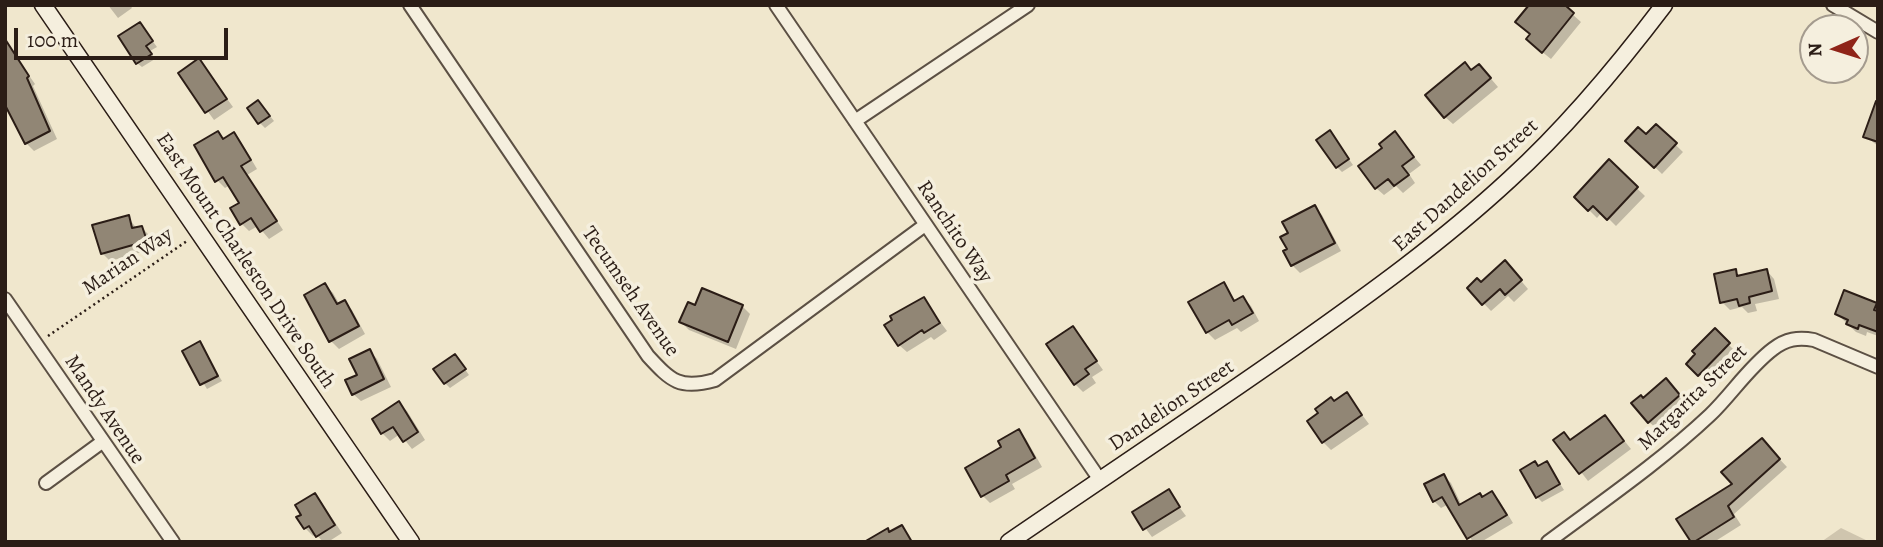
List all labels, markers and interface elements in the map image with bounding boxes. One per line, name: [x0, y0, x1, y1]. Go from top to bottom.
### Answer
scale bar: [18, 14, 231, 58]
north arrow: [1799, 14, 1869, 84]
text: 100 m: [27, 26, 78, 54]
text: N: [1802, 42, 1828, 58]
street label: East Dandelion Street: [1388, 114, 1544, 258]
street label: East Mount Charleston Drive South: [150, 128, 340, 394]
street label: Ranchito Way: [911, 176, 997, 288]
street label: Tecumseh Avenue: [576, 222, 684, 362]
street label: Marian Way: [78, 223, 178, 301]
street label: Margarita Street: [1633, 340, 1753, 456]
street label: Mandy Avenue: [58, 351, 150, 469]
street label: Dandelion Street: [1105, 355, 1239, 457]

